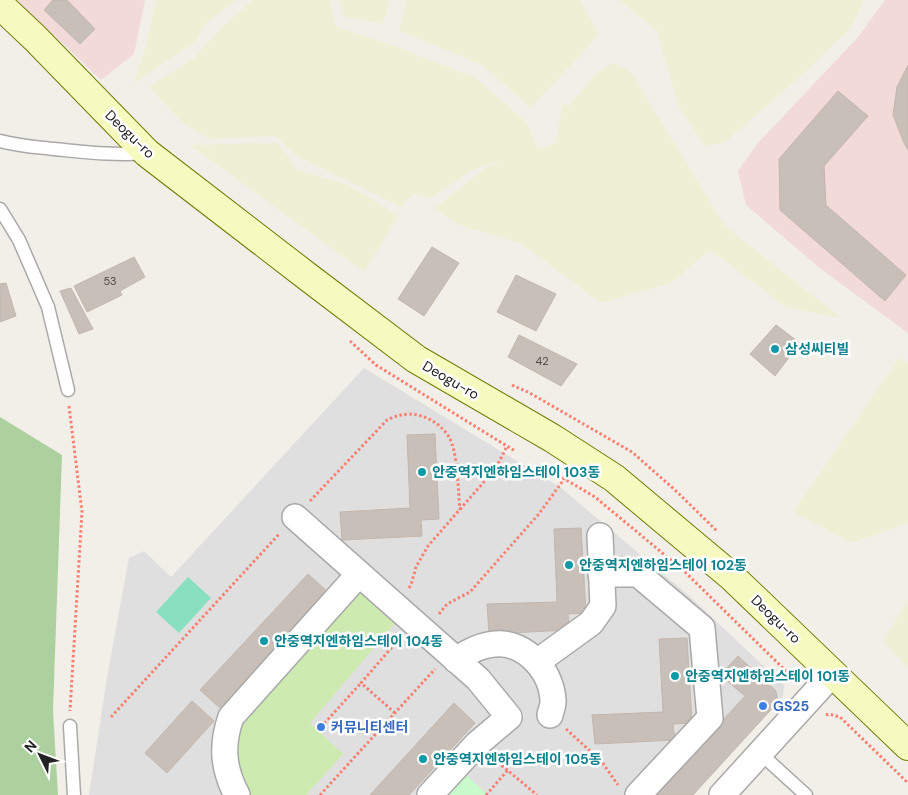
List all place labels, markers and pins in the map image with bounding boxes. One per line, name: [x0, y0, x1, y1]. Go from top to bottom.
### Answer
place label: 삼성씨티빌: [785, 340, 849, 358]
marker: 삼성씨티빌: [769, 343, 781, 355]
place label: 안중역지엔하임스테이 103동: [432, 463, 600, 481]
marker: 안중역지엔하임스테이 103동: [416, 466, 428, 478]
place label: 안중역지엔하임스테이 102동: [579, 556, 747, 574]
marker: 안중역지엔하임스테이 102동: [563, 559, 575, 571]
place label: 안중역지엔하임스테이 104동: [274, 632, 443, 650]
marker: 안중역지엔하임스테이 104동: [258, 635, 270, 647]
place label: 안중역지엔하임스테이 101동: [685, 667, 850, 685]
marker: 안중역지엔하임스테이 101동: [669, 670, 681, 682]
place label: GS25: [773, 697, 809, 715]
marker: GS25: [757, 700, 769, 712]
place label: 커뮤니티센터: [331, 718, 408, 736]
marker: 커뮤니티센터: [315, 721, 327, 733]
place label: 안중역지엔하임스테이 105동: [433, 750, 602, 768]
marker: 안중역지엔하임스테이 105동: [417, 753, 429, 765]

